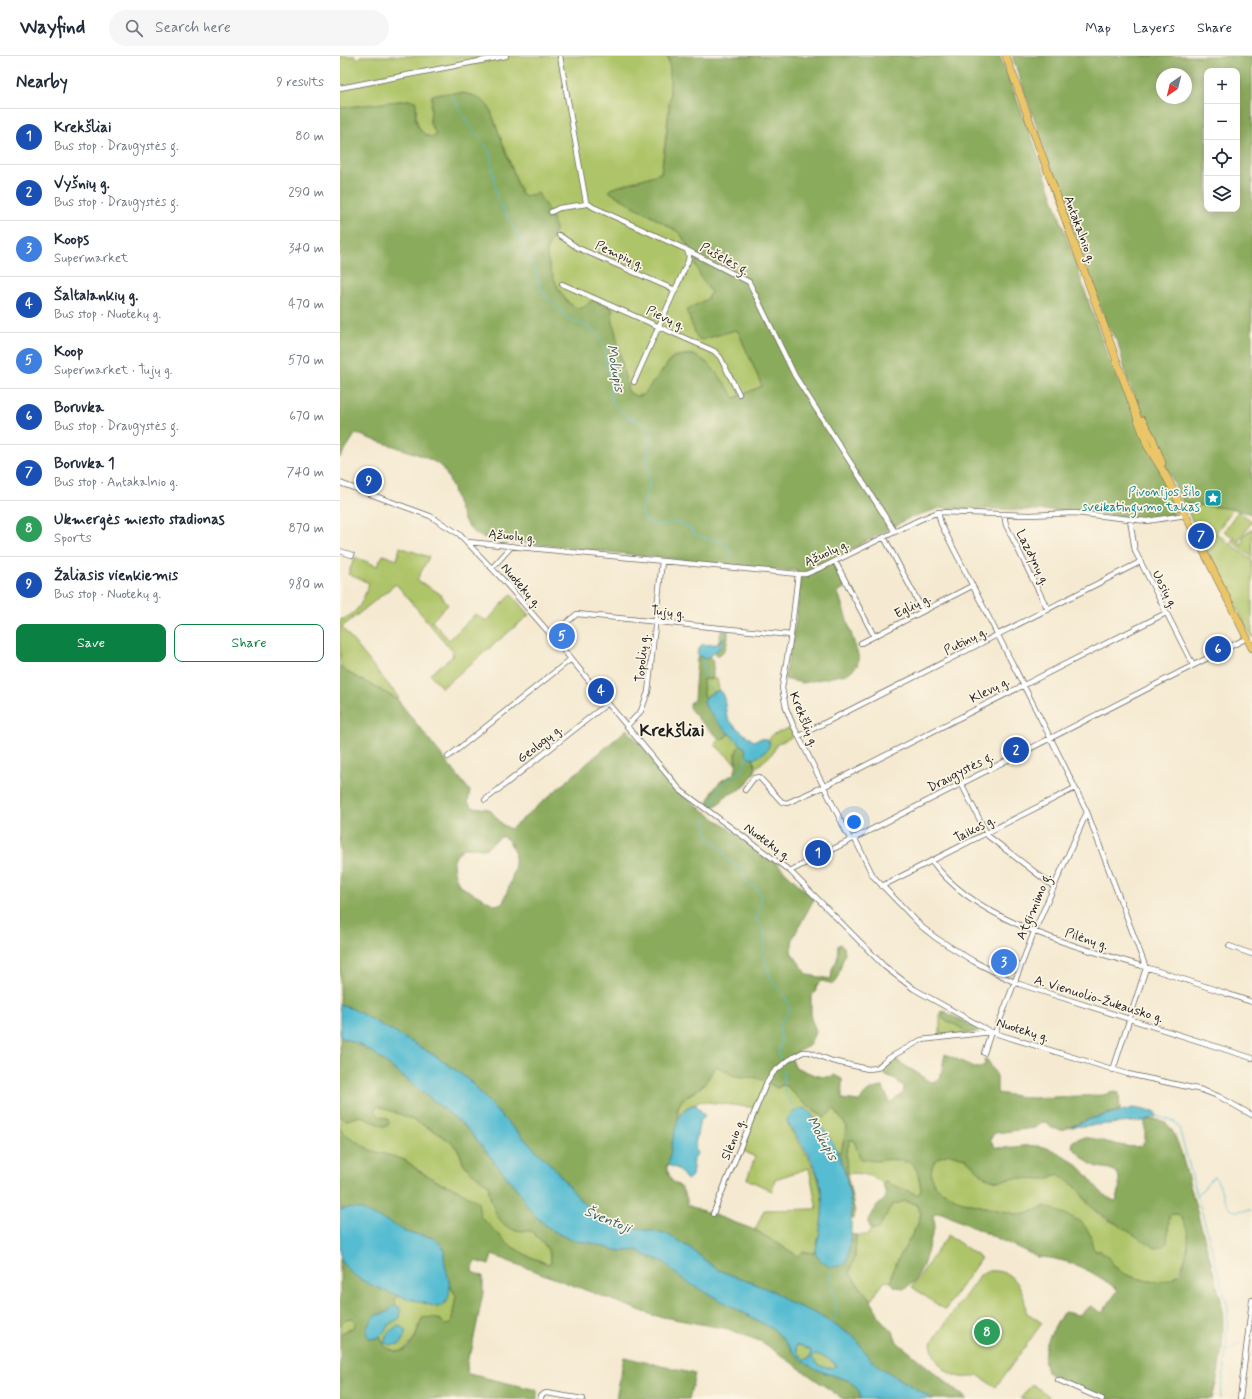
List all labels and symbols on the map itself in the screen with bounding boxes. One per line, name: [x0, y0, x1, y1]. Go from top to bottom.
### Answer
north arrow: [1156, 68, 1192, 104]
street label: Antakalnio g.: [1059, 193, 1100, 266]
street label: Pempių g.: [592, 237, 647, 274]
street label: Pušelės g.: [696, 239, 752, 282]
street label: Pievų g.: [643, 302, 688, 334]
water label: Moliupis: [602, 343, 628, 395]
pin: 9: [356, 466, 382, 496]
place label: Pivonijos šilo sveikatingumo takas: [1082, 484, 1200, 518]
place icon: Pivonijos šilo sveikatingumo takas: [1203, 488, 1223, 508]
pin: 7: [1188, 521, 1214, 551]
street label: Ąžuolų g.: [487, 526, 537, 547]
street label: Lazdynų g.: [1012, 527, 1054, 589]
street label: Ąžuolų g.: [802, 536, 852, 571]
street label: Nuotekų g.: [497, 560, 545, 612]
street label: Uosių g.: [1148, 568, 1182, 612]
street label: Eglių g.: [892, 590, 934, 623]
street label: Tujų g.: [650, 602, 686, 623]
pin: 5: [549, 621, 575, 651]
street label: Putinų g.: [941, 623, 991, 659]
street label: Topolių g.: [632, 633, 653, 683]
pin: 6: [1205, 634, 1231, 664]
street label: Klevų g.: [967, 673, 1013, 707]
pin: 4: [588, 676, 614, 706]
street label: Krekšlių g.: [785, 689, 822, 750]
district label: Krekšliai: [639, 720, 705, 742]
street label: Geologų g.: [514, 721, 567, 768]
pin: 2: [1003, 735, 1029, 765]
street label: Draugystės g.: [925, 748, 998, 798]
your location: [844, 812, 864, 832]
street label: Taikos g.: [951, 812, 999, 847]
street label: Nuotekų g.: [740, 819, 794, 865]
pin: 1: [805, 838, 831, 868]
street label: Atgimimo g.: [1013, 871, 1058, 943]
street label: Pilėnų g.: [1063, 924, 1111, 954]
pin: 3: [991, 947, 1017, 977]
street label: A. Vienuolio-Žukausko g.: [1032, 972, 1165, 1027]
street label: Nuotekų g.: [994, 1014, 1051, 1047]
water label: Moliupis: [803, 1113, 842, 1165]
street label: Slėnio g.: [717, 1116, 750, 1163]
water label: Šventoji: [582, 1203, 635, 1238]
pin: 8: [974, 1317, 1000, 1347]

